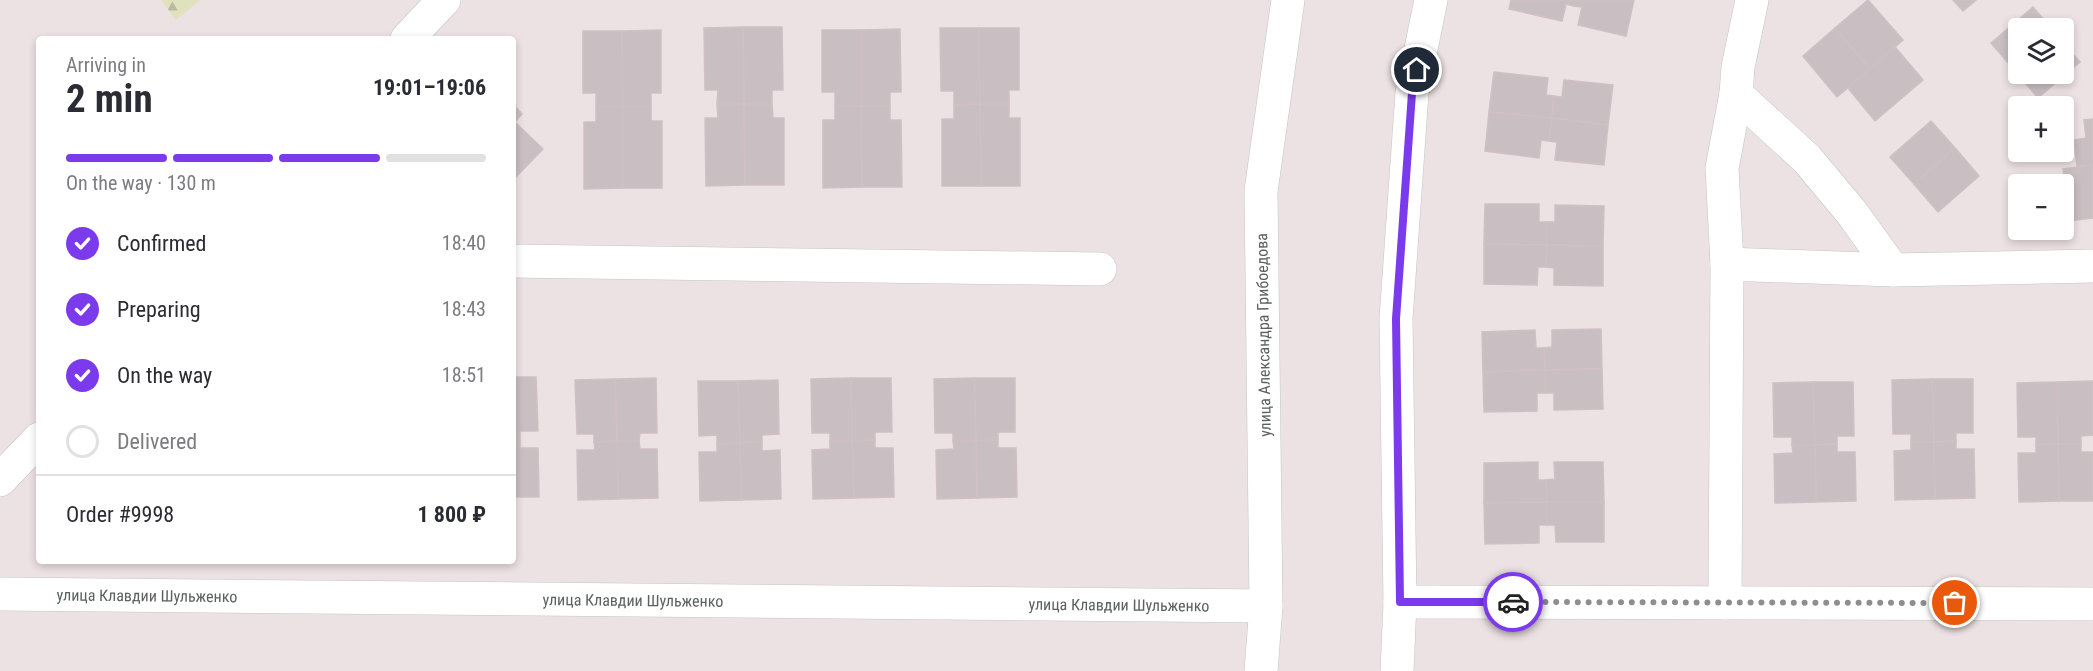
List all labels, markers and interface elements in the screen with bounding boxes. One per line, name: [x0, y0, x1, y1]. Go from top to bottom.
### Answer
map controls: [2008, 18, 2074, 240]
button: layers: [2008, 18, 2074, 84]
pin: [1391, 44, 1442, 95]
text: Arriving in: [66, 53, 146, 77]
icon: home: [1400, 53, 1433, 86]
text: 19:01–19:06: [373, 75, 486, 100]
text: 2 min: [66, 76, 153, 122]
button: +: [2008, 96, 2074, 162]
text: On the way · 130 m: [66, 171, 216, 195]
button: −: [2008, 174, 2074, 240]
icon: check: [66, 227, 99, 260]
text: Confirmed: [117, 231, 206, 256]
text: 18:40: [442, 231, 486, 255]
street label: улица Александра Грибоедова: [1252, 233, 1275, 437]
icon: check: [66, 293, 99, 326]
text: Preparing: [117, 297, 201, 322]
text: 18:43: [442, 297, 486, 321]
icon: check: [66, 359, 99, 392]
text: On the way: [117, 363, 212, 388]
text: 18:51: [442, 363, 486, 387]
text: Delivered: [117, 429, 197, 454]
text: Order #9998: [66, 502, 174, 527]
text: 1 800 ₽: [418, 502, 486, 527]
courier: [1483, 572, 1543, 632]
pin: [1929, 577, 1980, 628]
street label: улица Клавдии Шульженко: [57, 586, 237, 606]
icon: car: [1497, 586, 1530, 619]
icon: bag: [1938, 586, 1971, 619]
street label: улица Клавдии Шульженко: [543, 590, 723, 611]
street label: улица Клавдии Шульженко: [1029, 595, 1209, 615]

